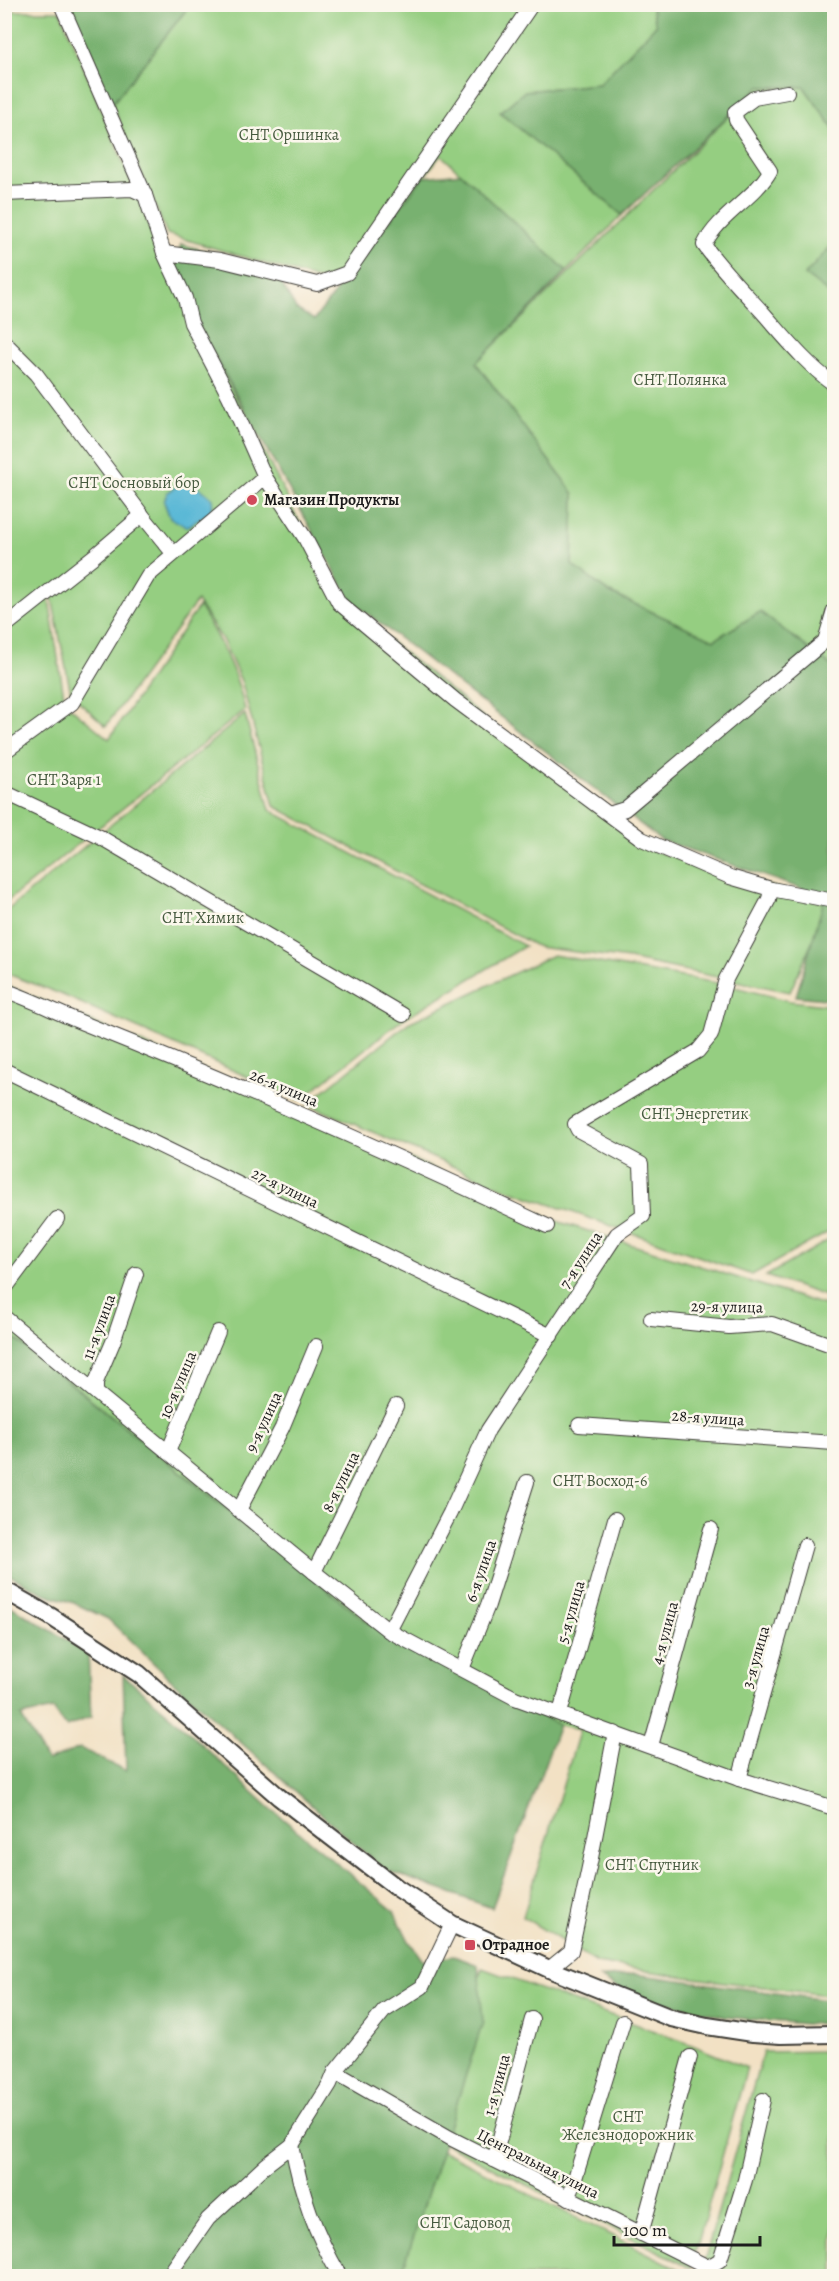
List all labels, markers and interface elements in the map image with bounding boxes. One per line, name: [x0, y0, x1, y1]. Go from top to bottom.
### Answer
park label: СНТ Оршинка: [239, 124, 340, 146]
park label: СНТ Полянка: [633, 369, 727, 391]
park label: СНТ Сосновый бор: [68, 472, 200, 494]
place label: Магазин Продукты: [264, 489, 399, 511]
marker: Магазин Продукты: [245, 493, 259, 507]
park label: СНТ Заря 1: [27, 769, 102, 791]
park label: СНТ Химик: [162, 907, 244, 929]
street label: 26-я улица: [246, 1064, 322, 1113]
park label: СНТ Энергетик: [641, 1103, 749, 1125]
street label: 27-я улица: [248, 1162, 323, 1214]
street label: 7-я улица: [554, 1227, 608, 1293]
street label: 11-я улица: [77, 1290, 121, 1363]
street label: 29-я улица: [691, 1295, 764, 1319]
street label: 10-я улица: [154, 1347, 202, 1422]
street label: 9-я улица: [240, 1387, 288, 1456]
street label: 28-я улица: [671, 1404, 746, 1432]
street label: 8-я улица: [317, 1447, 365, 1516]
park label: СНТ Восход-6: [553, 1470, 647, 1492]
street label: 6-я улица: [460, 1536, 502, 1605]
street label: 5-я улица: [552, 1577, 591, 1646]
street label: 4-я улица: [646, 1598, 684, 1667]
street label: 3-я улица: [737, 1623, 776, 1691]
park label: СНТ Спутник: [605, 1854, 699, 1876]
place label: Отрадное: [482, 1934, 549, 1956]
marker: Отрадное: [463, 1938, 477, 1952]
street label: 1-я улица: [478, 2051, 516, 2118]
park label: СНТ Железнодорожник: [562, 2106, 694, 2146]
street label: Центральная улица: [473, 2124, 603, 2205]
scale bar: [614, 2209, 760, 2247]
park label: СНТ Садовод: [420, 2212, 510, 2234]
text: 100 m: [623, 2218, 667, 2242]

